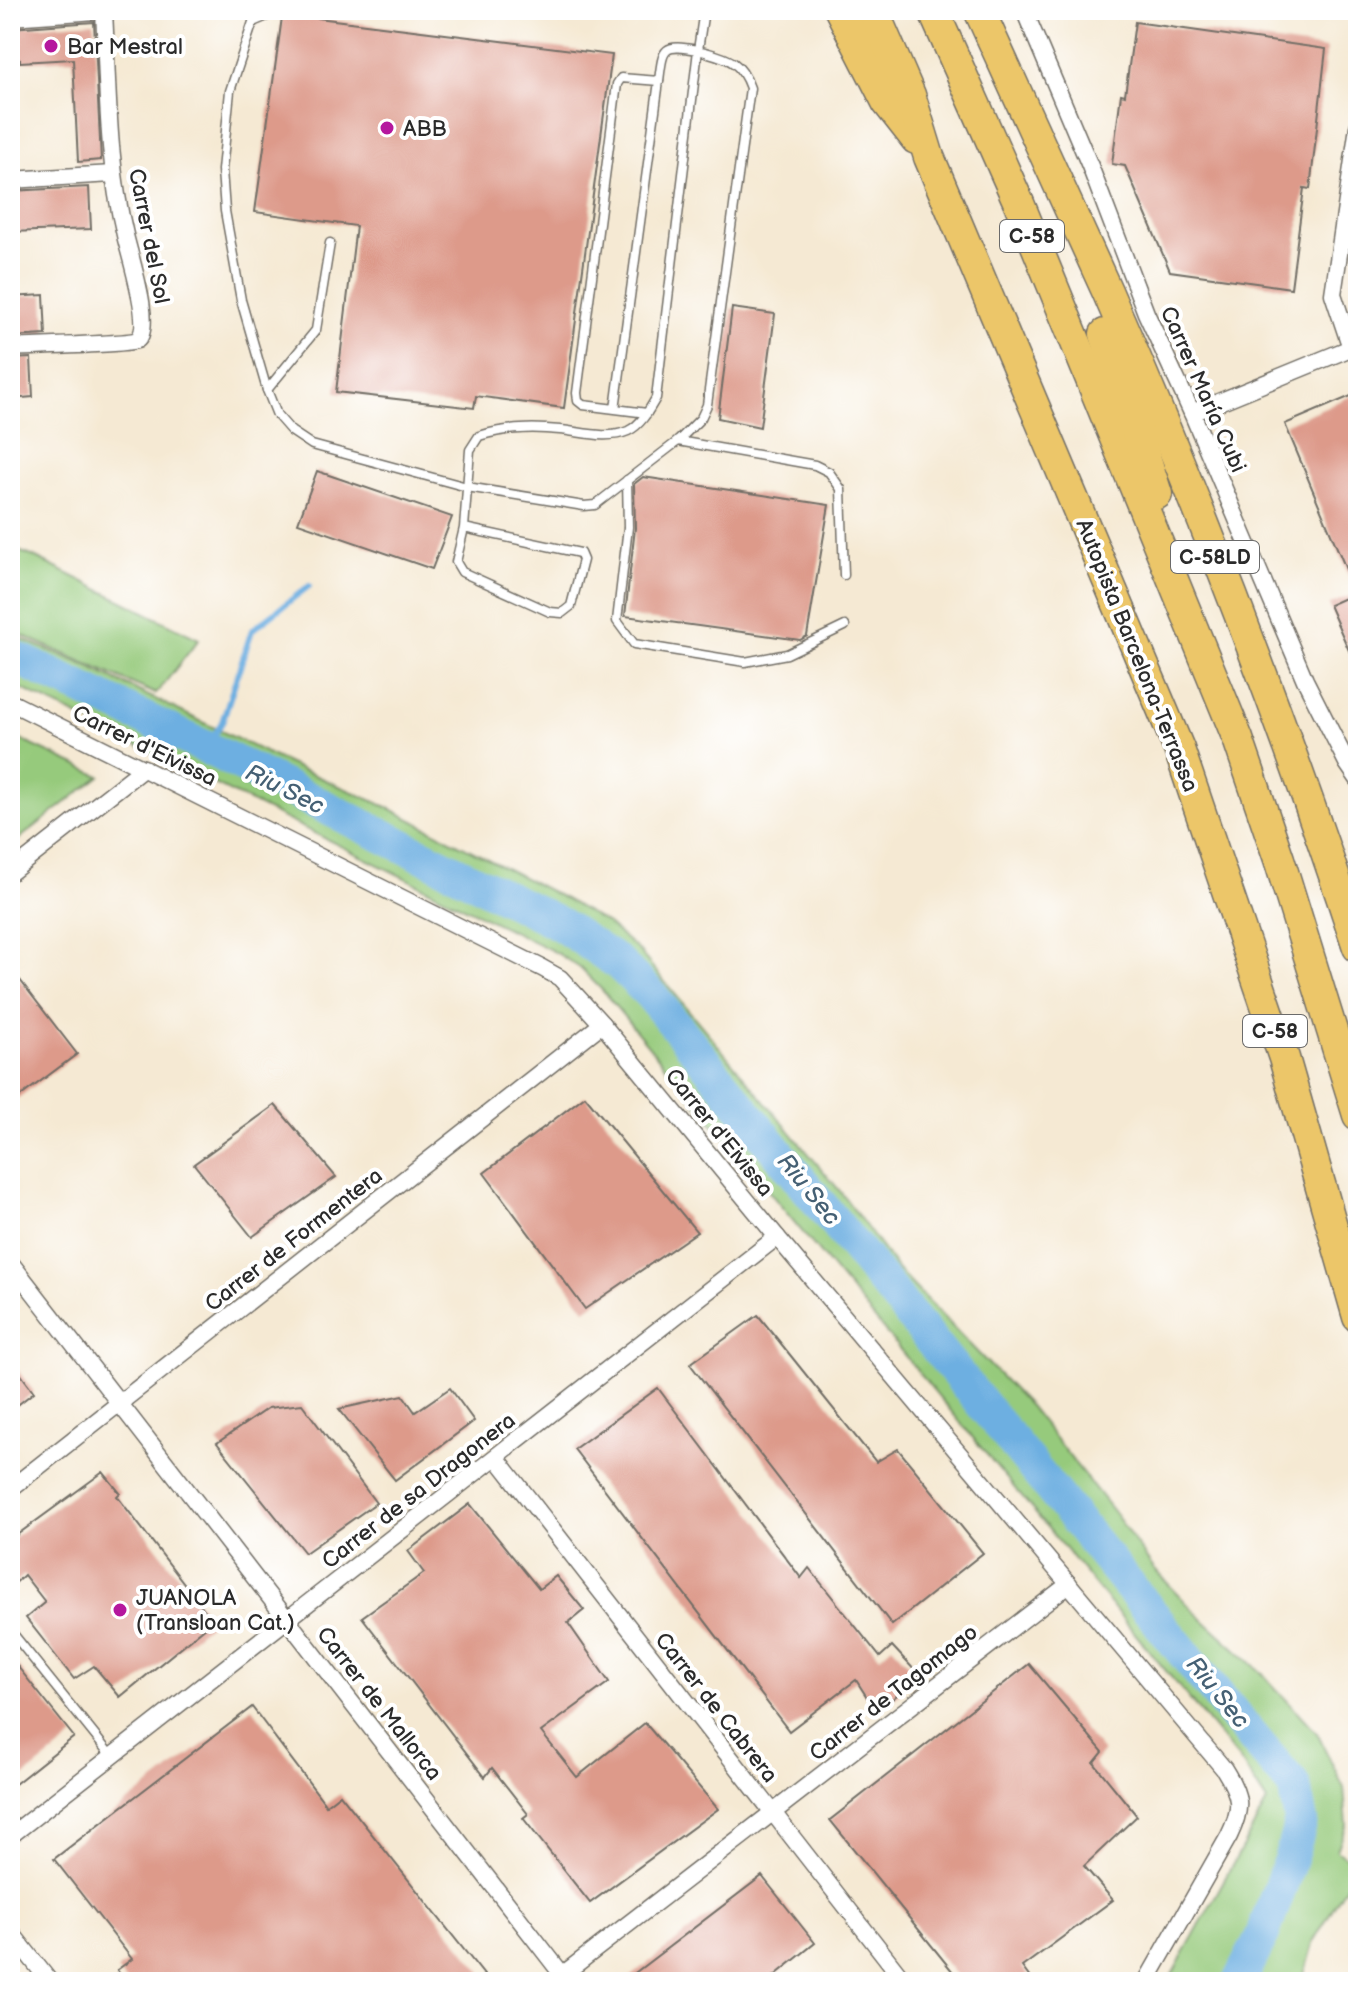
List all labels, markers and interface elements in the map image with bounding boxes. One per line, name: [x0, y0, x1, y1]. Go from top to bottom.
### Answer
place label: Bar Mestral: [67, 34, 183, 61]
marker: Bar Mestral: [42, 37, 60, 55]
place label: ABB: [403, 116, 447, 143]
marker: ABB: [378, 119, 396, 137]
street label: Carrer del Sol: [122, 166, 175, 306]
road number: C-58: [1000, 220, 1064, 252]
street label: Carrer María Cubi: [1154, 302, 1251, 477]
street label: Autopista Barcelona-Terrassa: [1069, 515, 1204, 796]
road number: C-58LD: [1171, 541, 1259, 573]
street label: Carrer d'Eivissa: [68, 700, 221, 793]
water label: Riu Sec: [241, 758, 329, 821]
road number: C-58: [1243, 1015, 1307, 1047]
street label: Carrer d'Eivissa: [659, 1064, 779, 1202]
water label: Riu Sec: [771, 1148, 847, 1231]
street label: Carrer de Formentera: [200, 1163, 388, 1318]
street label: Carrer de sa Dragonera: [317, 1407, 521, 1575]
place label: JUANOLA (Transloan Cat.): [136, 1585, 295, 1637]
marker: JUANOLA (Transloan Cat.): [111, 1601, 129, 1619]
street label: Carrer de Tagomago: [804, 1619, 983, 1767]
street label: Carrer de Mallorca: [311, 1622, 447, 1786]
street label: Carrer de Cabrera: [649, 1627, 783, 1788]
water label: Riu Sec: [1180, 1651, 1256, 1734]

